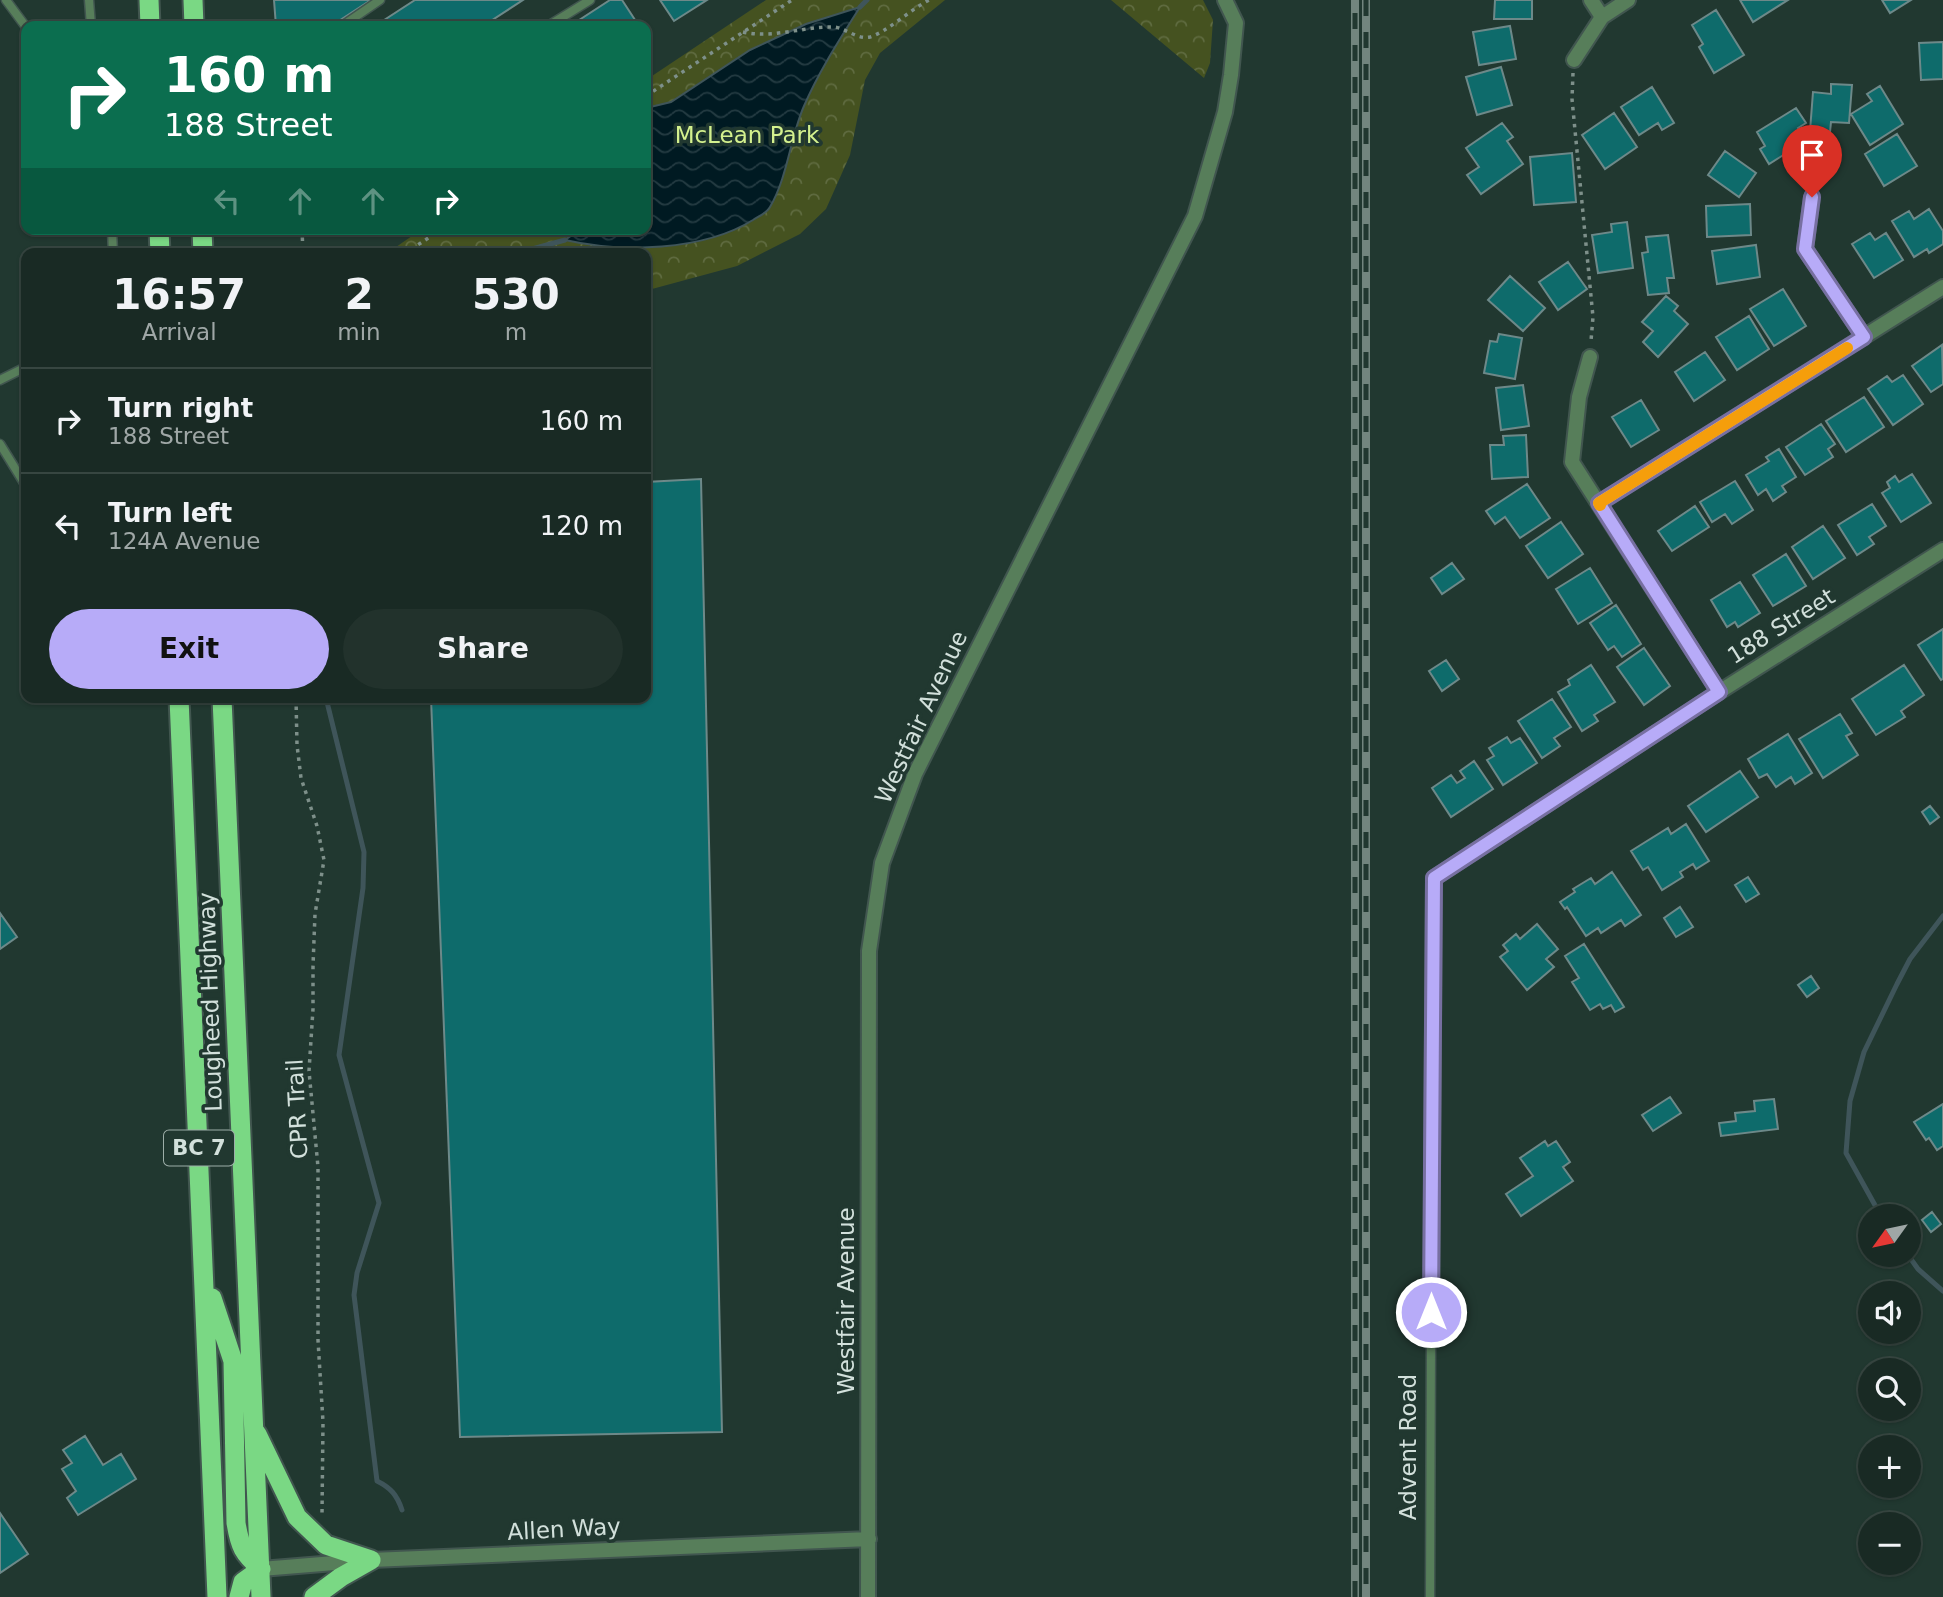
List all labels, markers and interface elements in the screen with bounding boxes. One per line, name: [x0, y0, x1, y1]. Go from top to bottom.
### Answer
text: 160 m: [164, 47, 334, 104]
icon: right: [49, 49, 140, 140]
text: 188 Street: [164, 106, 332, 144]
park label: McLean Park: [675, 122, 820, 148]
pin: [1782, 125, 1842, 197]
icon: arrive: [1793, 136, 1831, 174]
icon: left: [208, 182, 246, 220]
icon: ahead: [281, 182, 319, 220]
icon: ahead: [354, 182, 392, 220]
icon: right: [427, 182, 465, 220]
text: 16:57: [112, 270, 246, 319]
text: 2: [344, 270, 374, 319]
text: 530: [472, 270, 560, 319]
text: Arrival: [142, 319, 217, 345]
text: min: [337, 319, 381, 345]
text: m: [505, 319, 527, 345]
text: Turn right: [108, 393, 253, 423]
icon: right: [49, 402, 87, 440]
text: 160 m: [540, 406, 623, 436]
text: 188 Street: [108, 423, 229, 449]
text: Turn left: [108, 498, 232, 528]
icon: left: [49, 507, 87, 545]
text: 120 m: [540, 511, 623, 541]
text: 124A Avenue: [108, 528, 260, 554]
street label: 188 Street: [1723, 583, 1839, 669]
button: Exit: [49, 609, 329, 689]
button: Share: [343, 609, 623, 689]
street label: Westfair Avenue: [870, 627, 972, 807]
street label: Lougheed Highway: [193, 892, 227, 1112]
street label: CPR Trail: [281, 1058, 313, 1160]
road number: BC 7: [164, 1130, 234, 1166]
north arrow: [1858, 1204, 1922, 1267]
map controls: [1858, 1204, 1921, 1575]
street label: Westfair Avenue: [833, 1207, 859, 1395]
position arrow: [1394, 1275, 1468, 1349]
button: sound: [1858, 1281, 1921, 1344]
button: search: [1858, 1358, 1921, 1421]
street label: Advent Road: [1395, 1374, 1421, 1520]
button: +: [1858, 1435, 1921, 1498]
button: −: [1858, 1512, 1921, 1575]
street label: Allen Way: [507, 1513, 621, 1545]

